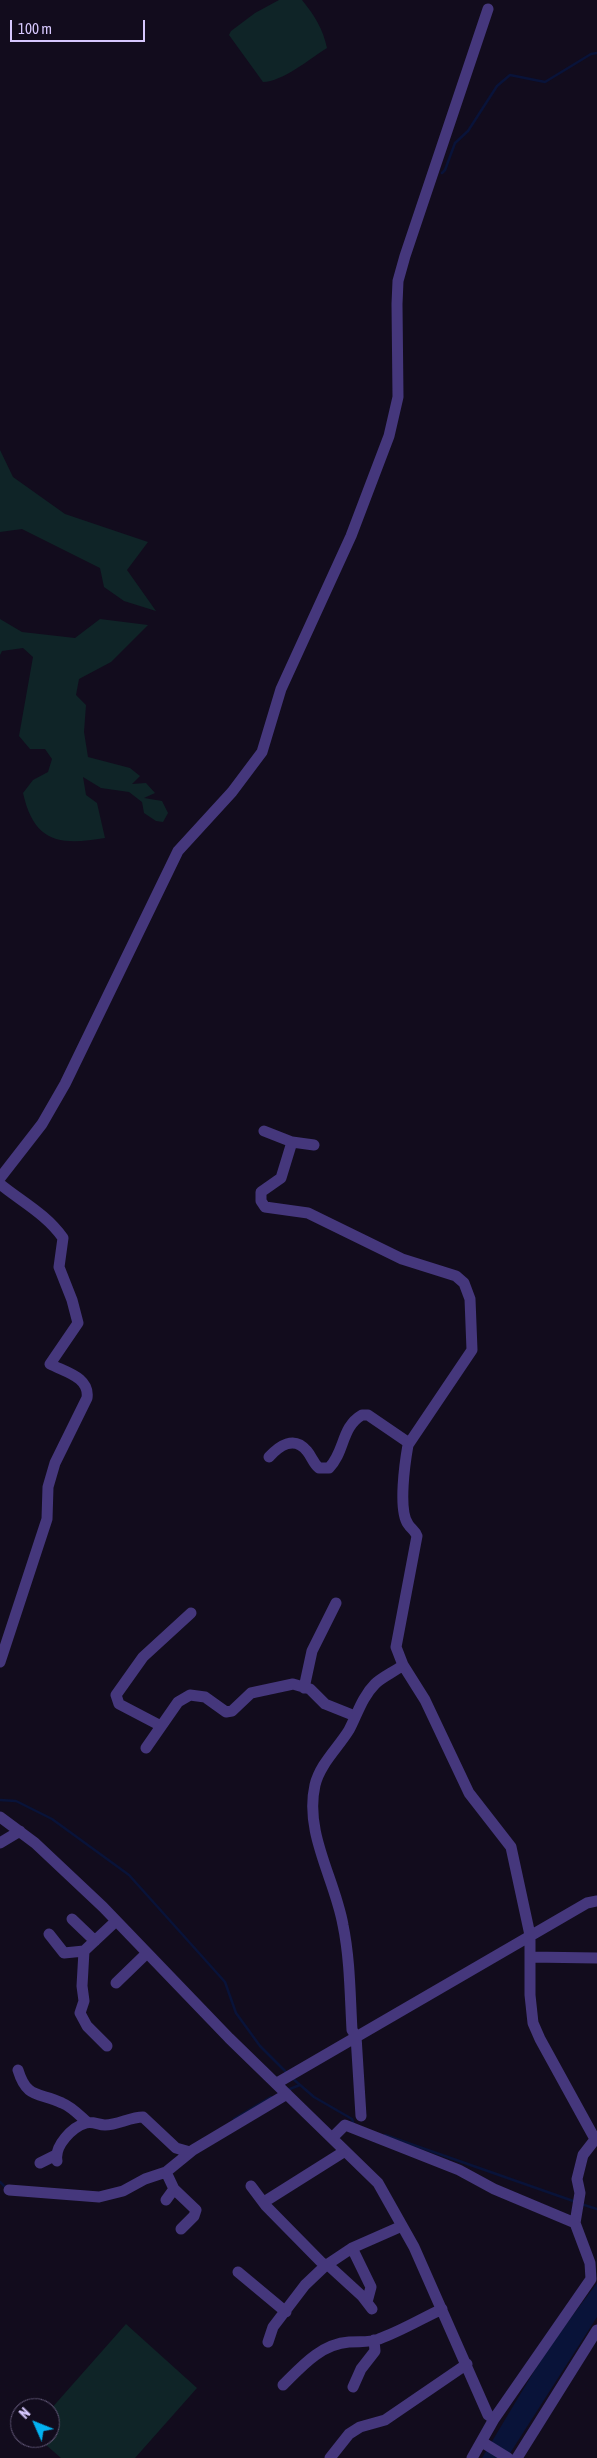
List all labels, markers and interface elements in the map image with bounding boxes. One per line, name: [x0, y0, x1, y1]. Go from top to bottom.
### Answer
scale bar: [12, 10, 148, 42]
text: 100 m: [18, 20, 52, 37]
north arrow: [10, 2398, 60, 2448]
text: N: [16, 2405, 34, 2422]

